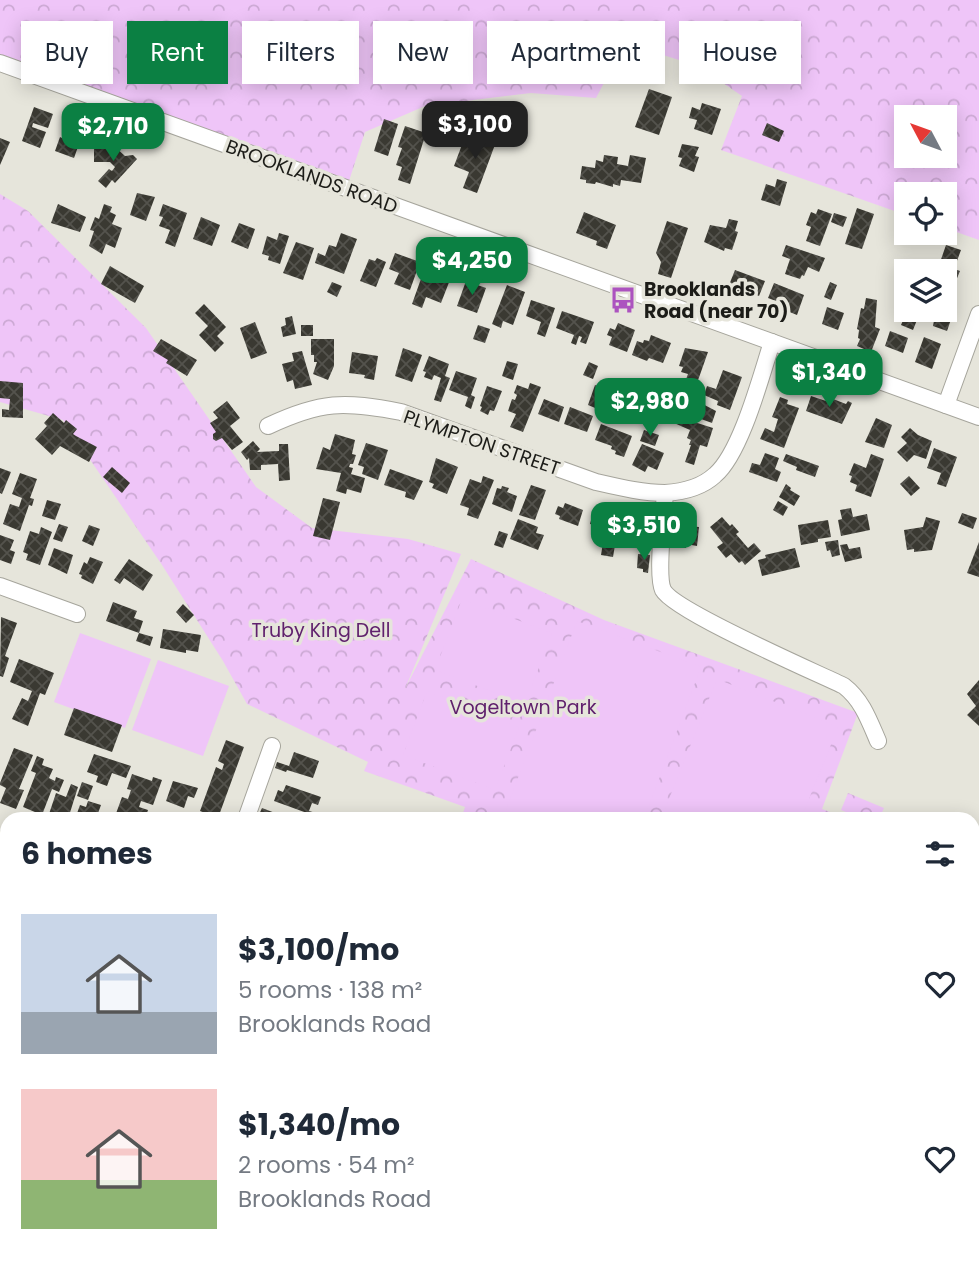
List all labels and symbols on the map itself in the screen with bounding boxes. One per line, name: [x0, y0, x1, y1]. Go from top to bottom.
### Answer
pin: $3,100: [418, 102, 532, 161]
pin: $2,710: [56, 104, 170, 163]
north arrow: [894, 105, 957, 168]
street label: BROOKLANDS ROAD: [222, 133, 402, 220]
pin: $4,250: [415, 238, 529, 297]
place label: Brooklands Road (near 70): [644, 276, 789, 325]
bus stop icon: Brooklands Road (near 70): [608, 285, 638, 315]
pin: $1,340: [772, 350, 886, 409]
pin: $2,980: [593, 378, 707, 438]
street label: PLYMPTON STREET: [400, 403, 564, 482]
pin: $3,510: [587, 503, 701, 562]
park label: Truby King Dell: [252, 617, 390, 644]
park label: Vogeltown Park: [450, 694, 597, 721]

